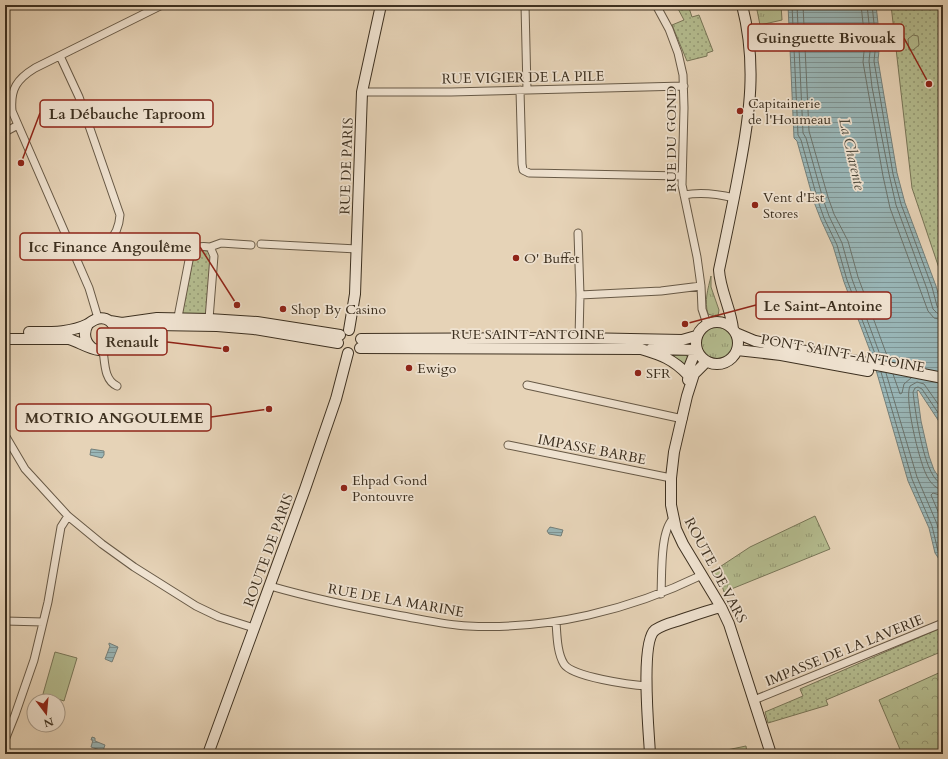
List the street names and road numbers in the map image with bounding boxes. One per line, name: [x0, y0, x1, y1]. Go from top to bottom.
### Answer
street label: RUE VIGIER DE LA PILE: [442, 67, 605, 88]
street label: RUE DU GOND: [662, 86, 681, 192]
street label: RUE DE PARIS: [335, 117, 358, 215]
street label: RUE SAINT-ANTOINE: [451, 325, 605, 344]
street label: PONT SAINT-ANTOINE: [759, 330, 927, 377]
street label: IMPASSE BARBE: [536, 430, 648, 469]
street label: ROUTE DE PARIS: [239, 491, 298, 610]
street label: ROUTE DE VARS: [680, 514, 751, 626]
street label: RUE DE LA MARINE: [326, 579, 466, 622]
street label: IMPASSE DE LA LAVERIE: [762, 610, 926, 691]

